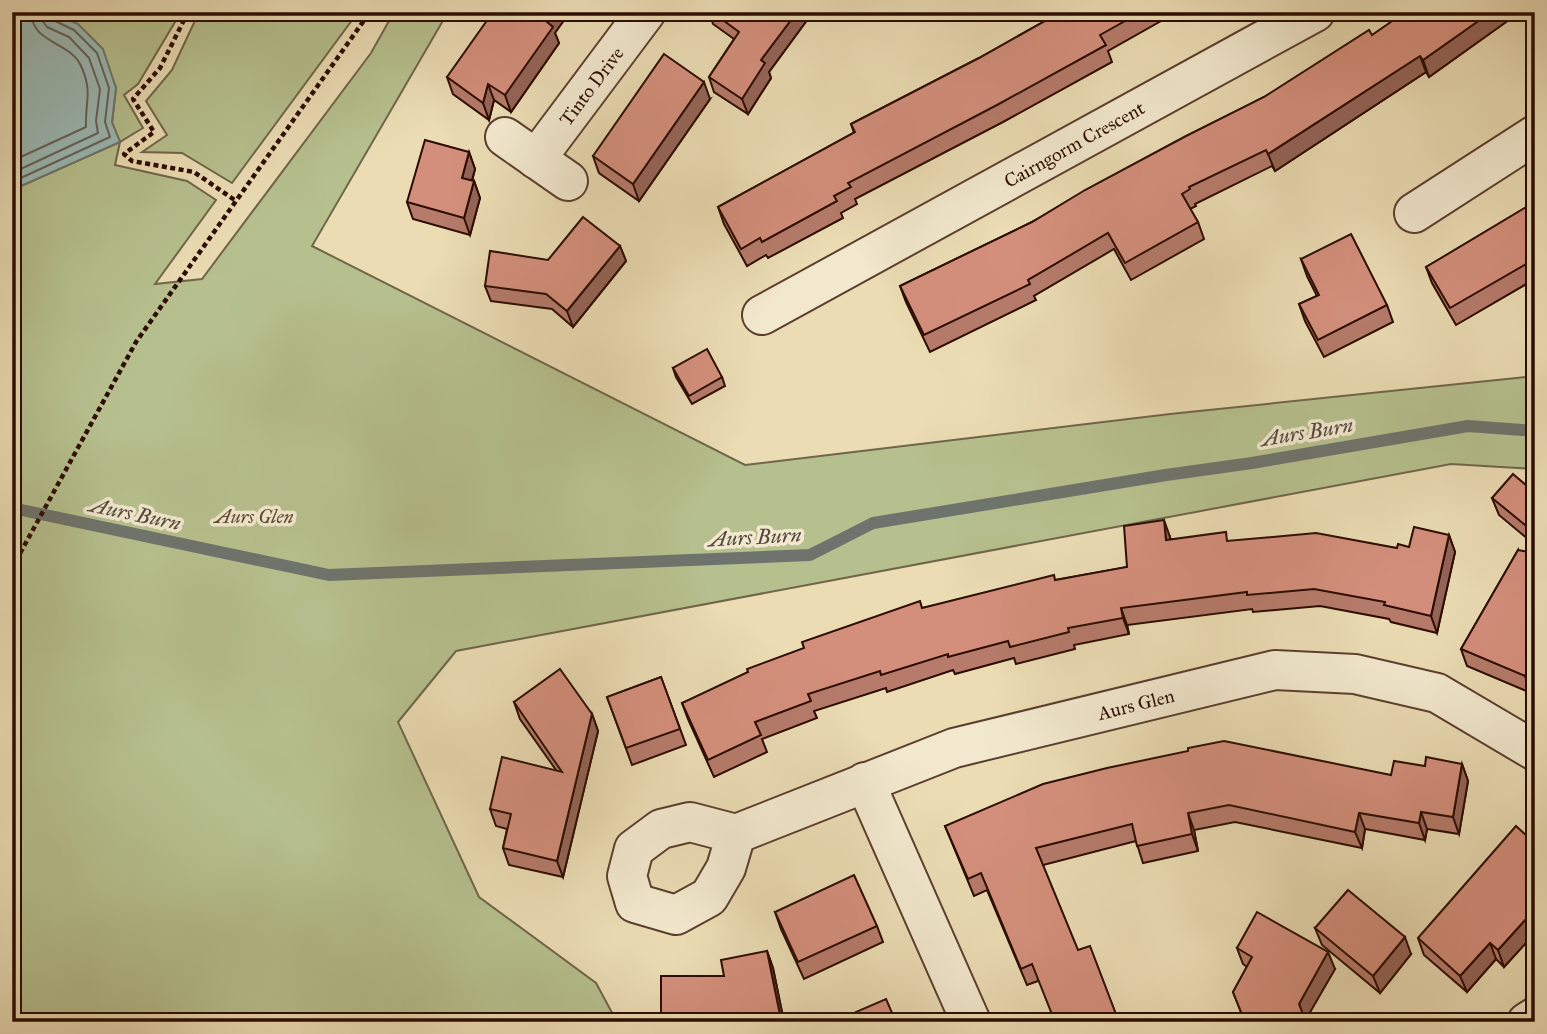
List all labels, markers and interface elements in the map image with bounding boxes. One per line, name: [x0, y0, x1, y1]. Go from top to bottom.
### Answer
street label: Tinto Drive: [554, 42, 629, 130]
street label: Cairngorm Crescent: [1000, 96, 1149, 193]
water label: Aurs Burn: [1257, 412, 1355, 452]
water label: Aurs Burn: [85, 491, 183, 536]
park label: Aurs Glen: [213, 505, 293, 528]
water label: Aurs Burn: [706, 522, 802, 553]
street label: Aurs Glen: [1095, 684, 1177, 725]

